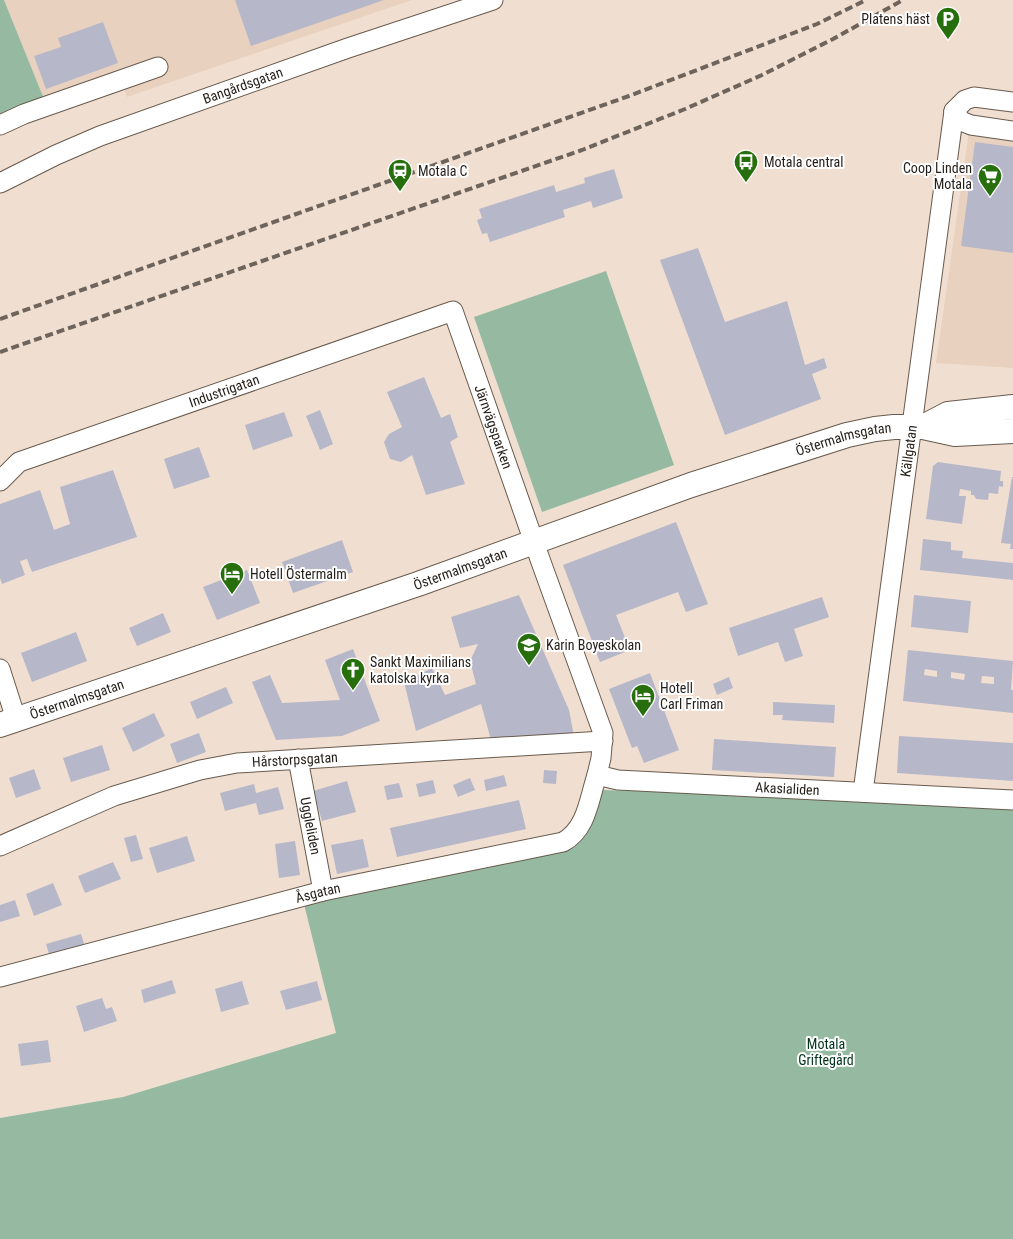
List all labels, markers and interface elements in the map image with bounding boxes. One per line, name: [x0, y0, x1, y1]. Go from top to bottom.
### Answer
parking icon: Platens häst: [935, 6, 961, 40]
place label: Platens häst: [861, 11, 930, 27]
street label: Bangårdsgatan: [201, 64, 285, 107]
bus stop icon: Motala central: [733, 149, 759, 183]
place label: Motala central: [764, 154, 843, 170]
station icon: Motala C: [387, 158, 413, 192]
place label: Coop Linden Motala: [903, 160, 972, 192]
place label: Motala C: [418, 163, 468, 179]
supermarket icon: Coop Linden Motala: [977, 163, 1003, 197]
street label: Industrigatan: [187, 371, 261, 410]
street label: Järnvägsparken: [471, 383, 516, 471]
street label: Östermalmsgatan: [794, 419, 892, 459]
street label: Källgatan: [897, 424, 920, 478]
street label: Östermalmsgatan: [411, 544, 509, 593]
hotel icon: Hotell Östermalm: [219, 561, 245, 595]
place label: Hotell Östermalm: [250, 566, 347, 582]
school or university icon: Karin Boyeskolan: [516, 632, 542, 666]
place label: Karin Boyeskolan: [546, 637, 641, 653]
place label: Sankt Maximilians katolska kyrka: [370, 654, 471, 686]
church icon: Sankt Maximilians katolska kyrka: [340, 657, 366, 691]
street label: Östermalmsgatan: [28, 676, 126, 722]
place label: Hotell Carl Friman: [660, 680, 723, 712]
hotel icon: Hotell Carl Friman: [630, 683, 656, 717]
street label: Hårstorpsgatan: [252, 749, 338, 770]
street label: Akasialiden: [755, 779, 820, 798]
street label: Uggleliden: [297, 796, 324, 856]
street label: Åsgatan: [294, 880, 342, 906]
park label: Motala Griftegård: [798, 1036, 854, 1068]

